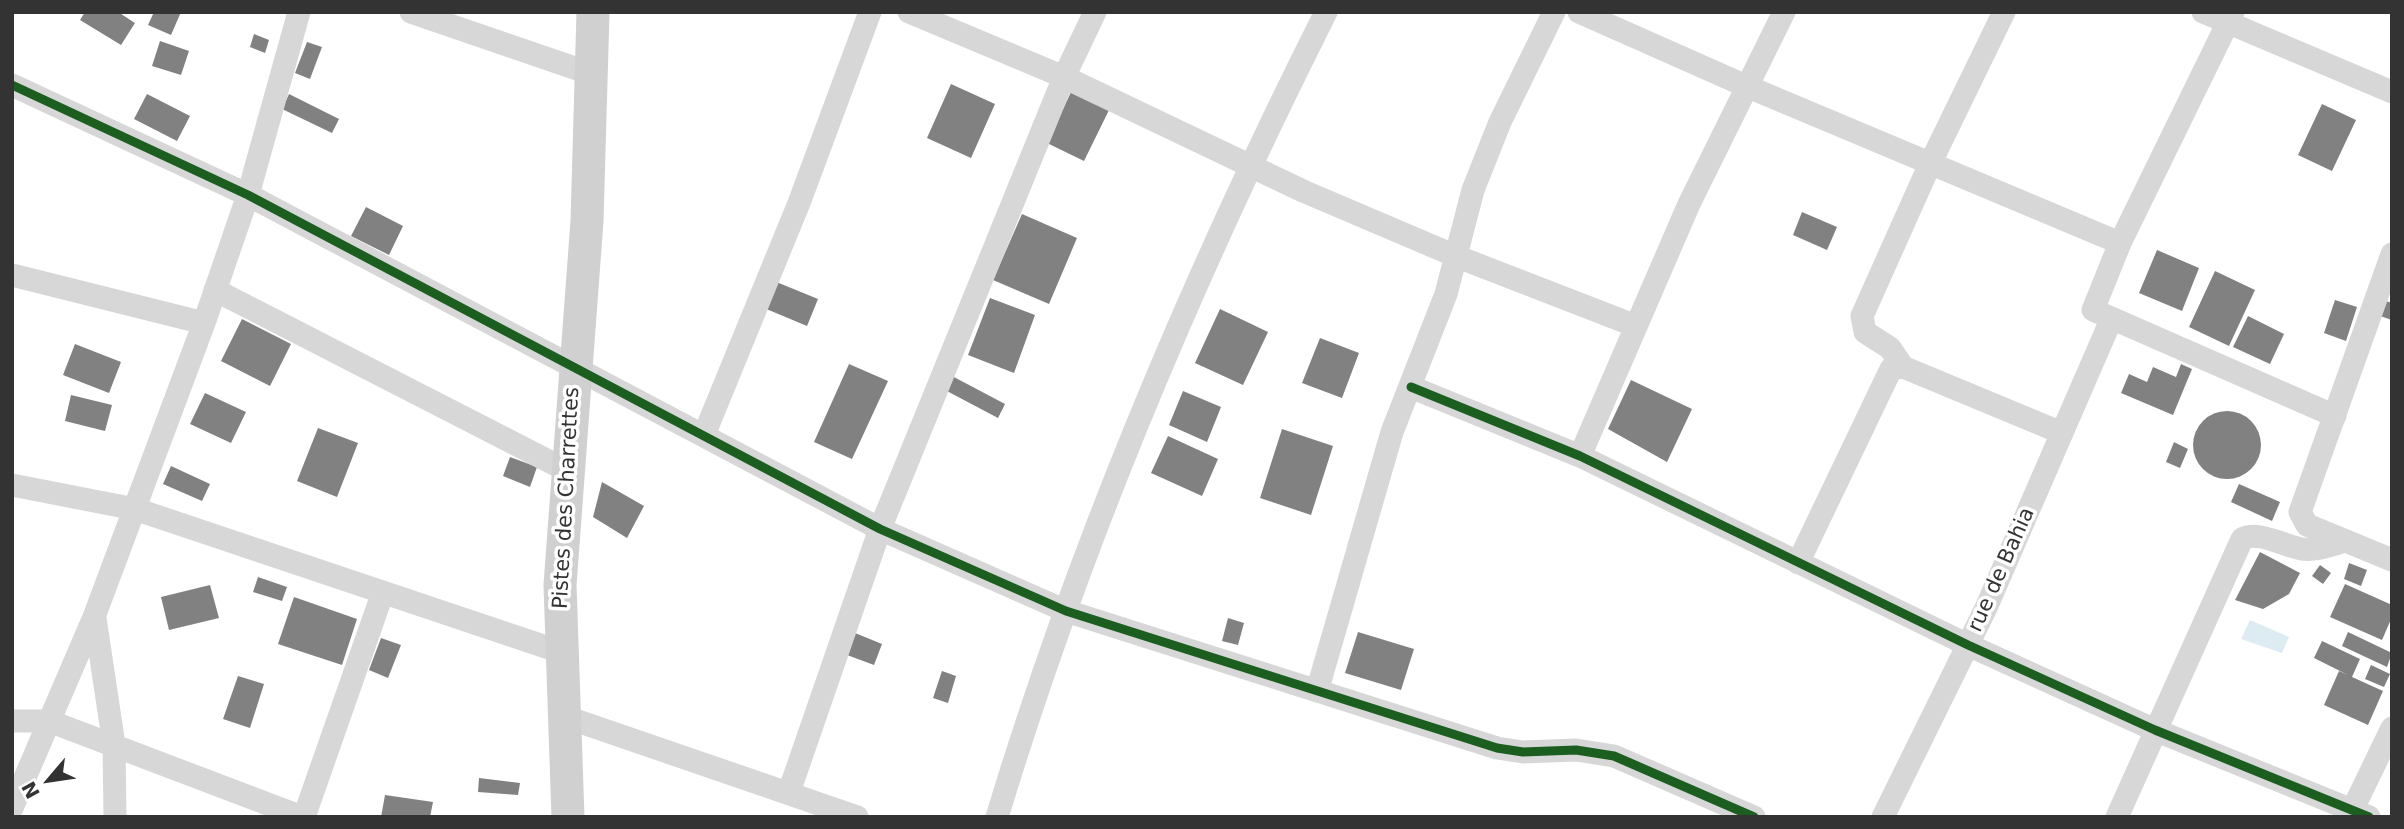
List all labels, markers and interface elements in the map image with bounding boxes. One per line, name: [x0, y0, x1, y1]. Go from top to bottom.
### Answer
street label: Pistes des Charrettes: [549, 386, 585, 610]
street label: rue de Bahia: [1963, 504, 2041, 636]
north arrow: [14, 745, 84, 815]
text: N: [17, 778, 44, 802]

